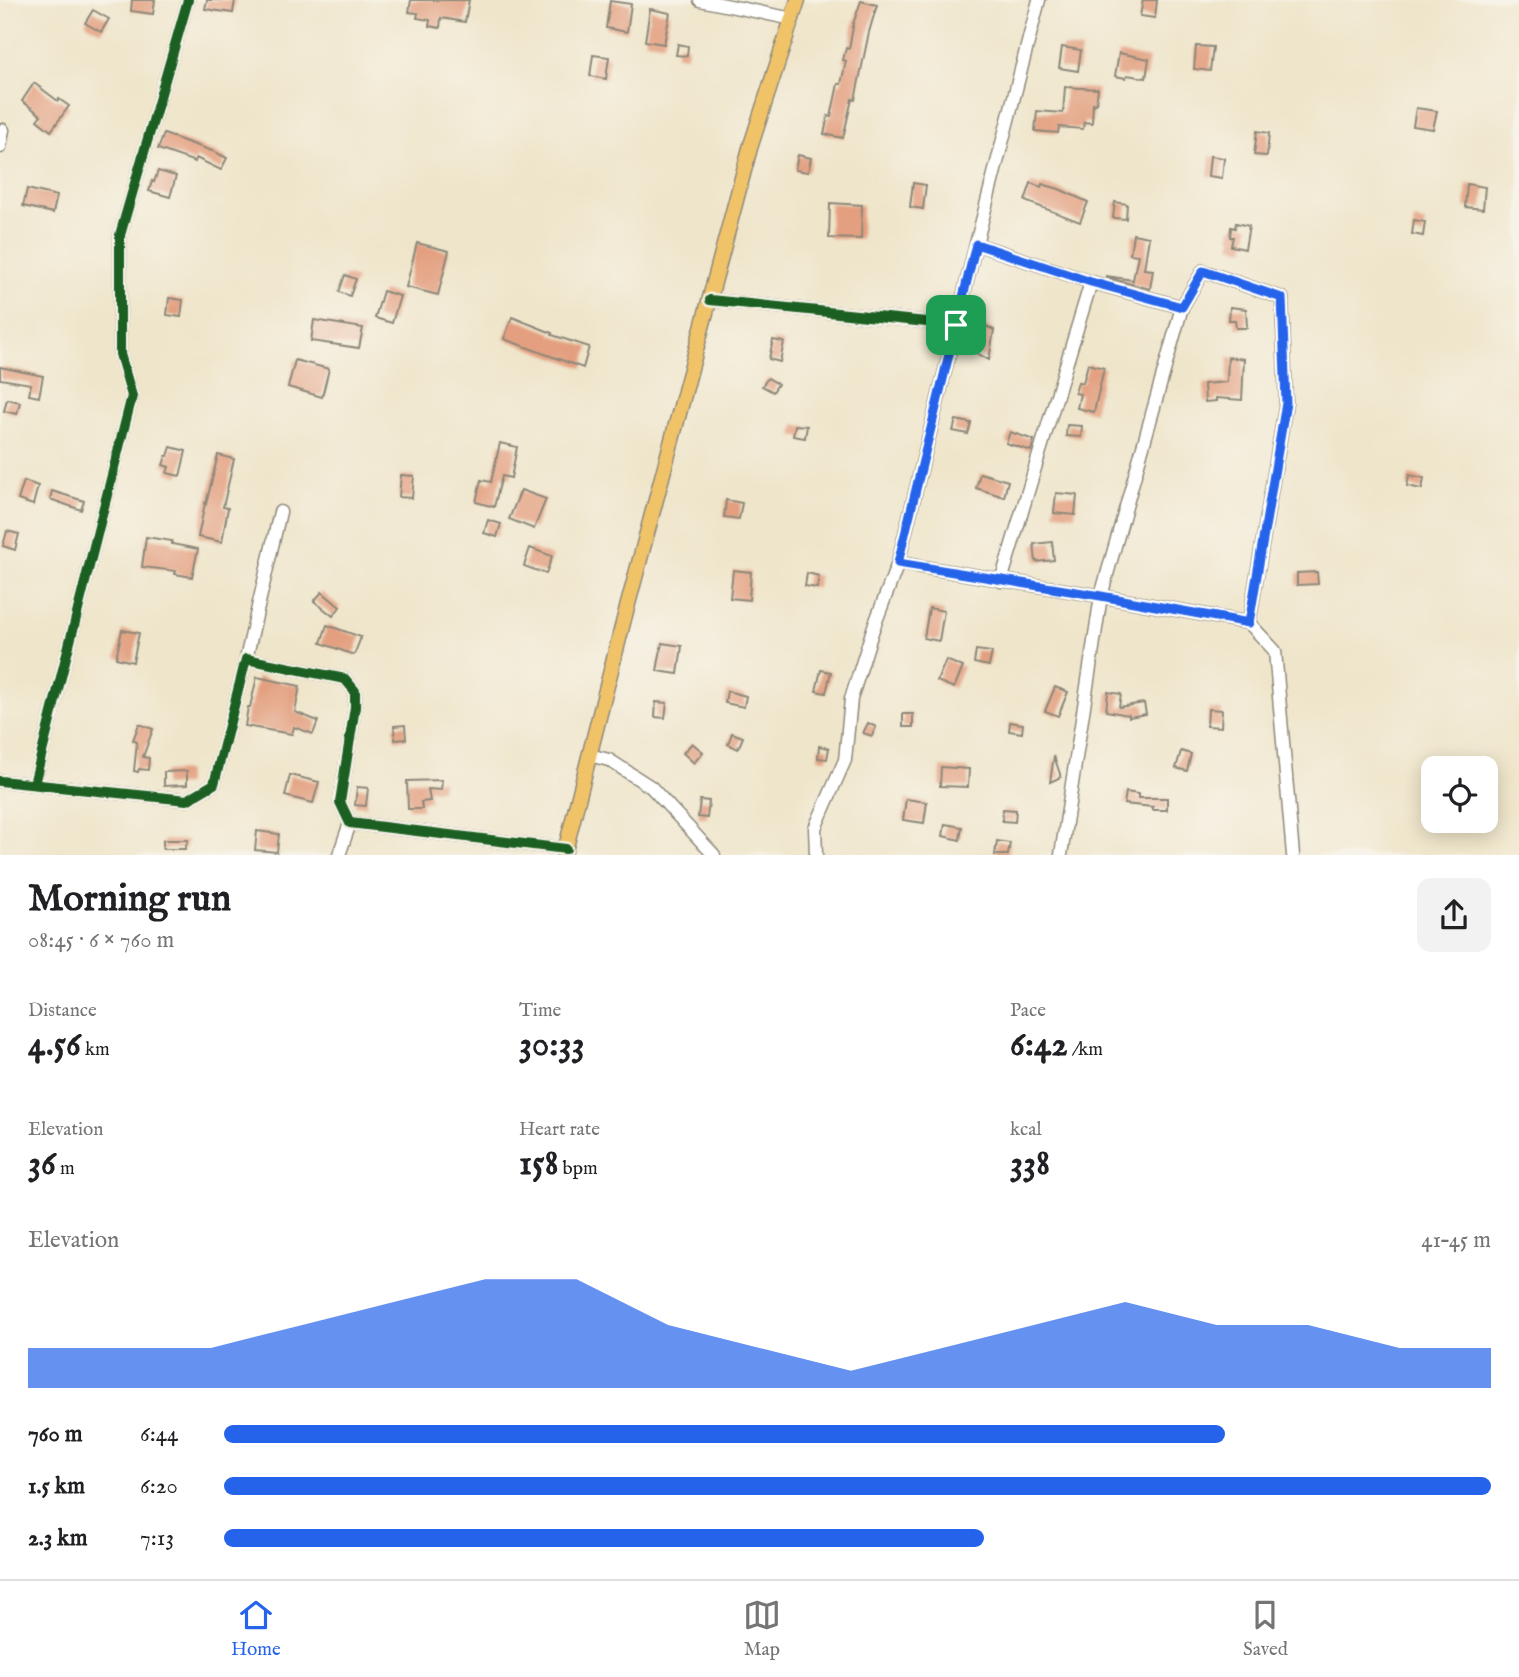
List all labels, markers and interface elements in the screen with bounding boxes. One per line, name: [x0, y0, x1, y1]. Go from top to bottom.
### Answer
pin: [926, 295, 986, 355]
icon: arrive: [937, 306, 975, 344]
map controls: [1421, 756, 1498, 833]
button: locate: [1421, 756, 1498, 833]
text: Morning run: [28, 876, 231, 924]
button: share: [1417, 878, 1491, 952]
text: 08:45 · 6 × 760 m: [28, 926, 174, 955]
text: Distance: [28, 999, 97, 1023]
text: Time: [519, 999, 561, 1023]
text: Pace: [1010, 999, 1046, 1023]
text: 4.56: [28, 1023, 81, 1068]
text: 30:33: [519, 1023, 585, 1068]
text: 6:42: [1010, 1023, 1068, 1068]
text: km: [81, 1038, 110, 1062]
text: /km: [1068, 1038, 1103, 1062]
text: Elevation: [28, 1118, 103, 1142]
text: Heart rate: [519, 1118, 600, 1142]
text: kcal: [1010, 1118, 1042, 1142]
text: 36: [28, 1142, 56, 1187]
text: 158: [519, 1142, 558, 1187]
text: 338: [1010, 1142, 1050, 1187]
text: m: [56, 1157, 75, 1181]
text: bpm: [558, 1157, 598, 1181]
text: Elevation: [28, 1226, 119, 1255]
text: 41–45 m: [1421, 1226, 1491, 1255]
text: 760 m: [28, 1420, 83, 1449]
text: 6:44: [140, 1420, 178, 1449]
text: 1.5 km: [28, 1472, 85, 1501]
text: 6:20: [140, 1472, 178, 1501]
text: 2.3 km: [28, 1524, 87, 1553]
text: 7:13: [140, 1524, 174, 1553]
tab: Home: [231, 1596, 281, 1662]
tab: Map: [743, 1596, 781, 1662]
tab: Saved: [1243, 1596, 1288, 1662]

